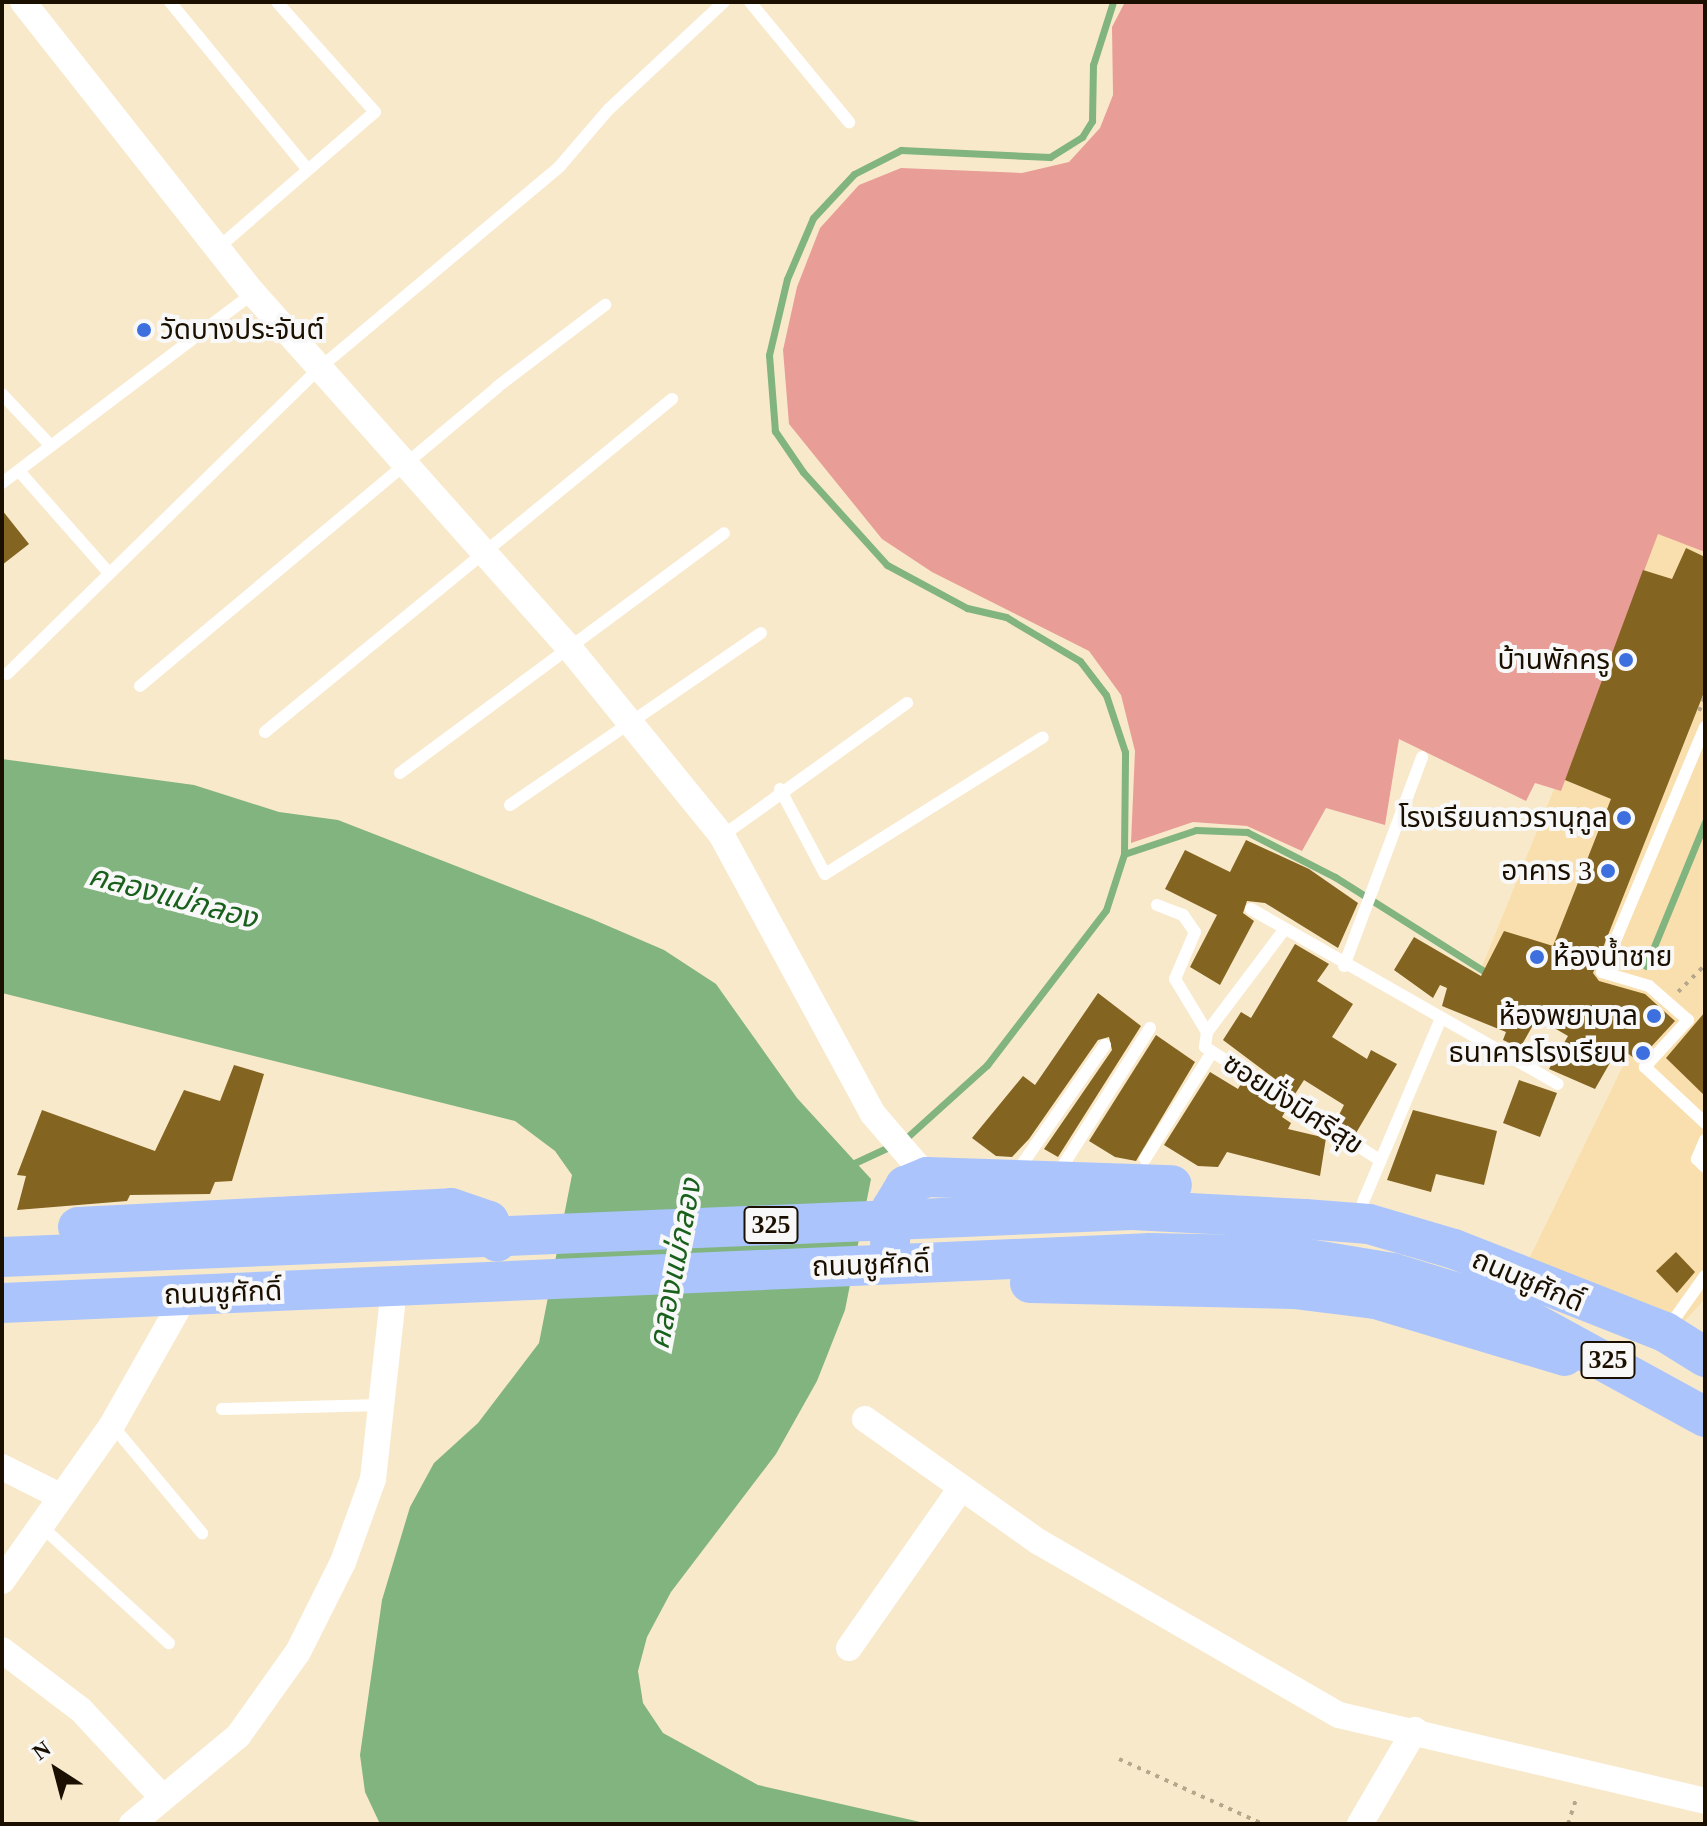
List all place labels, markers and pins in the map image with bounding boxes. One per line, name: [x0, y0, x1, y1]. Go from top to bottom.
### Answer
place label: วัดบางประจันต์: [160, 313, 324, 347]
marker: วัดบางประจันต์: [135, 321, 153, 339]
place label: บ้านพักครู: [1497, 643, 1610, 677]
marker: บ้านพักครู: [1617, 651, 1635, 669]
place label: โรงเรียนถาวรานุกูล: [1399, 801, 1608, 835]
marker: โรงเรียนถาวรานุกูล: [1615, 809, 1633, 827]
place label: อาคาร 3: [1501, 854, 1592, 888]
marker: อาคาร 3: [1599, 862, 1617, 880]
place label: ห้องน้ำชาย: [1553, 940, 1672, 974]
marker: ห้องน้ำชาย: [1528, 948, 1546, 966]
place label: ห้องพยาบาล: [1499, 999, 1638, 1033]
marker: ห้องพยาบาล: [1645, 1007, 1663, 1025]
place label: ธนาคารโรงเรียน: [1449, 1036, 1627, 1070]
marker: ธนาคารโรงเรียน: [1634, 1044, 1652, 1062]

